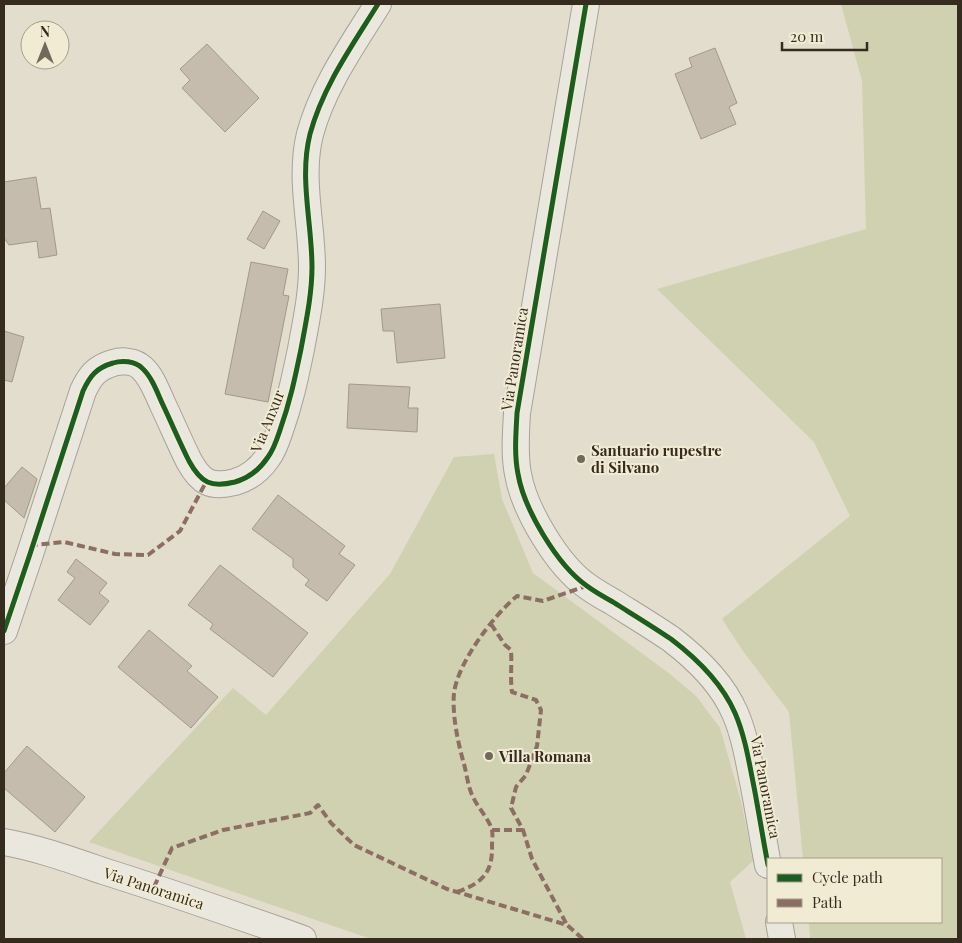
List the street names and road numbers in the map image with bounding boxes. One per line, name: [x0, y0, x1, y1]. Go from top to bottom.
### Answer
street label: Via Panoramica: [496, 305, 532, 413]
street label: Via Anxur: [245, 387, 289, 456]
street label: Via Panoramica: [746, 733, 786, 841]
street label: Via Panoramica: [100, 862, 207, 914]

